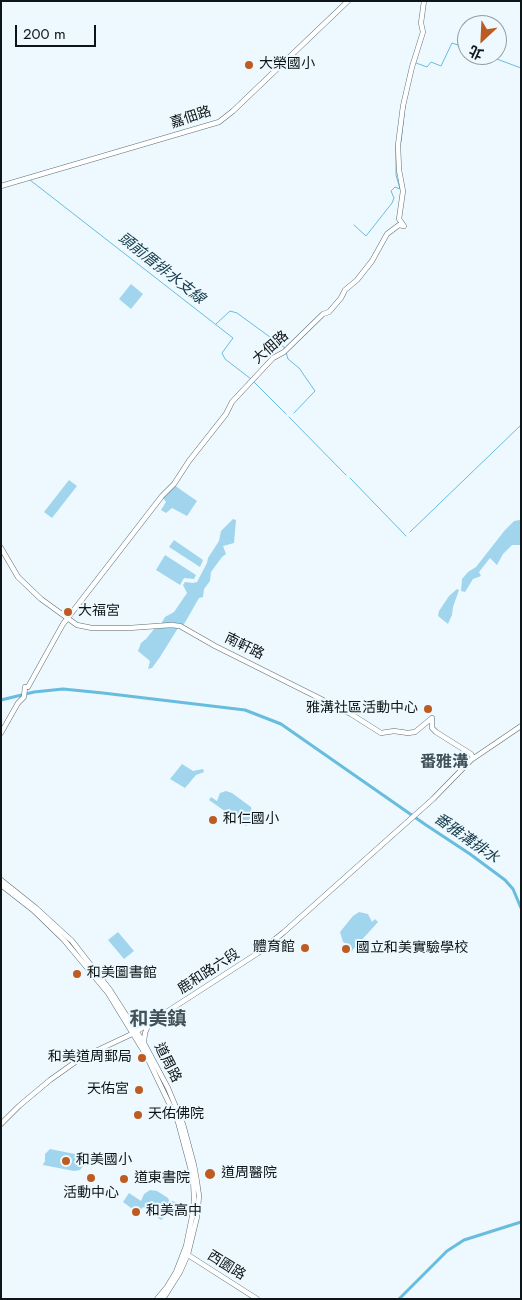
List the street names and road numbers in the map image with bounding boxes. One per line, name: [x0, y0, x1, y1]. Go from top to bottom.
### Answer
street label: 嘉佃路: [168, 104, 214, 132]
street label: 大佃路: [250, 328, 292, 368]
street label: 南軒路: [221, 630, 267, 664]
street label: 鹿和路六段: [175, 946, 243, 998]
street label: 道周路: [150, 1040, 184, 1086]
street label: 西園路: [204, 1248, 248, 1284]

